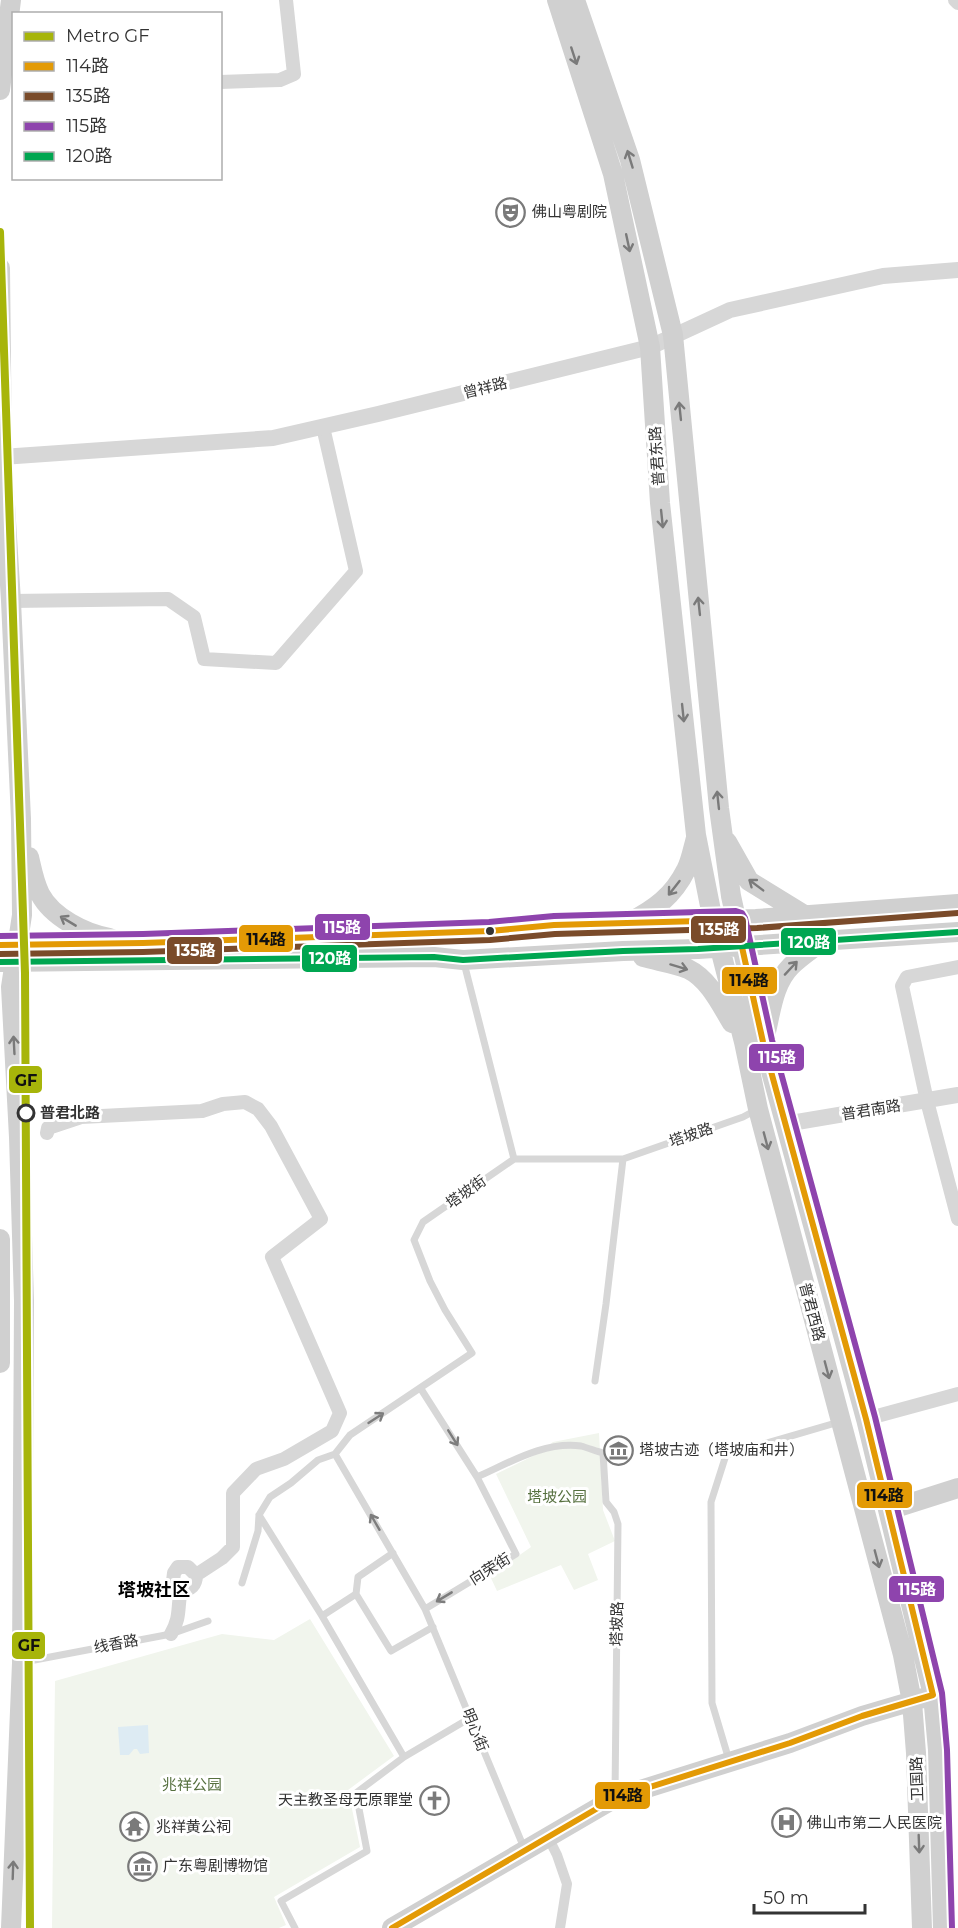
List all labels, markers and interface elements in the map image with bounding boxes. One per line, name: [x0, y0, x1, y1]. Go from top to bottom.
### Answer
legend: [12, 12, 222, 180]
text: Metro GF: [66, 25, 150, 47]
one-way arrow: [569, 46, 580, 65]
text: 114路: [66, 55, 109, 77]
text: 135路: [66, 85, 111, 107]
text: 115路: [66, 115, 107, 137]
text: 120路: [66, 145, 113, 167]
one-way arrow: [624, 150, 635, 169]
theatre icon: 佛山粤剧院: [495, 196, 527, 228]
place label: 佛山粤剧院: [532, 202, 607, 221]
one-way arrow: [622, 233, 634, 252]
street label: 曾祥路: [461, 373, 509, 402]
one-way arrow: [674, 402, 685, 422]
street label: 普君东路: [645, 425, 668, 487]
one-way arrow: [657, 509, 668, 529]
one-way arrow: [693, 596, 704, 616]
one-way arrow: [678, 703, 689, 723]
one-way arrow: [712, 790, 723, 810]
one-way arrow: [668, 879, 680, 895]
one-way arrow: [749, 879, 765, 891]
line badge: 115路: [314, 913, 371, 941]
one-way arrow: [60, 914, 77, 926]
line badge: 135路: [690, 915, 747, 944]
text: 115路: [323, 918, 361, 937]
text: 135路: [698, 920, 740, 939]
line badge: 114路: [238, 924, 294, 953]
unlabelled marker: [484, 925, 496, 937]
line badge: 120路: [780, 927, 837, 956]
text: 114路: [246, 930, 286, 949]
text: 120路: [788, 933, 830, 952]
line badge: 135路: [166, 936, 223, 965]
text: 135路: [174, 941, 216, 960]
line badge: 120路: [301, 944, 358, 973]
text: 120路: [309, 949, 351, 968]
one-way arrow: [784, 961, 798, 976]
one-way arrow: [669, 962, 688, 973]
line badge: 114路: [721, 966, 778, 995]
text: 114路: [729, 971, 769, 990]
one-way arrow: [9, 1035, 20, 1055]
line badge: 115路: [748, 1043, 805, 1072]
text: 115路: [758, 1048, 796, 1067]
line badge: GF: [8, 1065, 43, 1094]
text: GF: [15, 1071, 37, 1090]
street label: 普君南路: [840, 1095, 902, 1124]
place label: 普君北路: [40, 1103, 100, 1122]
marker: 普君北路: [17, 1104, 35, 1122]
street label: 塔坡路: [666, 1118, 715, 1151]
one-way arrow: [761, 1131, 773, 1150]
street label: 塔坡街: [442, 1171, 490, 1212]
street label: 普君西路: [796, 1280, 829, 1343]
one-way arrow: [822, 1360, 833, 1379]
one-way arrow: [367, 1412, 384, 1424]
one-way arrow: [447, 1429, 459, 1446]
museum icon: 塔坡古迹（塔坡庙和井）: [602, 1434, 634, 1466]
place label: 塔坡古迹（塔坡庙和井）: [639, 1440, 804, 1459]
line badge: 114路: [856, 1481, 913, 1509]
text: 114路: [864, 1486, 904, 1505]
park label: 塔坡公园: [527, 1487, 587, 1506]
one-way arrow: [368, 1514, 380, 1531]
street label: 向荣街: [466, 1549, 514, 1589]
one-way arrow: [872, 1549, 884, 1568]
line badge: 115路: [888, 1575, 945, 1603]
district label: 塔坡社区: [118, 1579, 190, 1601]
text: 115路: [898, 1580, 936, 1599]
one-way arrow: [436, 1592, 453, 1604]
street label: 塔坡路: [607, 1601, 626, 1647]
street label: 线香路: [92, 1630, 140, 1657]
line badge: GF: [11, 1631, 46, 1660]
text: GF: [18, 1636, 40, 1655]
street label: 明心街: [458, 1705, 493, 1754]
street label: 卫国路: [906, 1756, 927, 1802]
park label: 兆祥公园: [162, 1775, 222, 1794]
line badge: 114路: [594, 1781, 651, 1810]
church icon: 天主教圣母无原罪堂: [418, 1784, 450, 1816]
text: 114路: [603, 1786, 643, 1805]
place label: 天主教圣母无原罪堂: [278, 1790, 413, 1809]
hospital icon: 佛山市第二人民医院: [770, 1807, 802, 1839]
temple icon: 兆祥黄公祠: [119, 1811, 151, 1843]
place label: 佛山市第二人民医院: [807, 1813, 942, 1832]
place label: 兆祥黄公祠: [156, 1817, 231, 1836]
one-way arrow: [914, 1833, 925, 1853]
museum icon: 广东粤剧博物馆: [126, 1850, 158, 1882]
place label: 广东粤剧博物馆: [163, 1856, 268, 1875]
one-way arrow: [8, 1860, 19, 1880]
scale bar: [754, 1877, 865, 1915]
text: 50 m: [763, 1887, 809, 1909]

